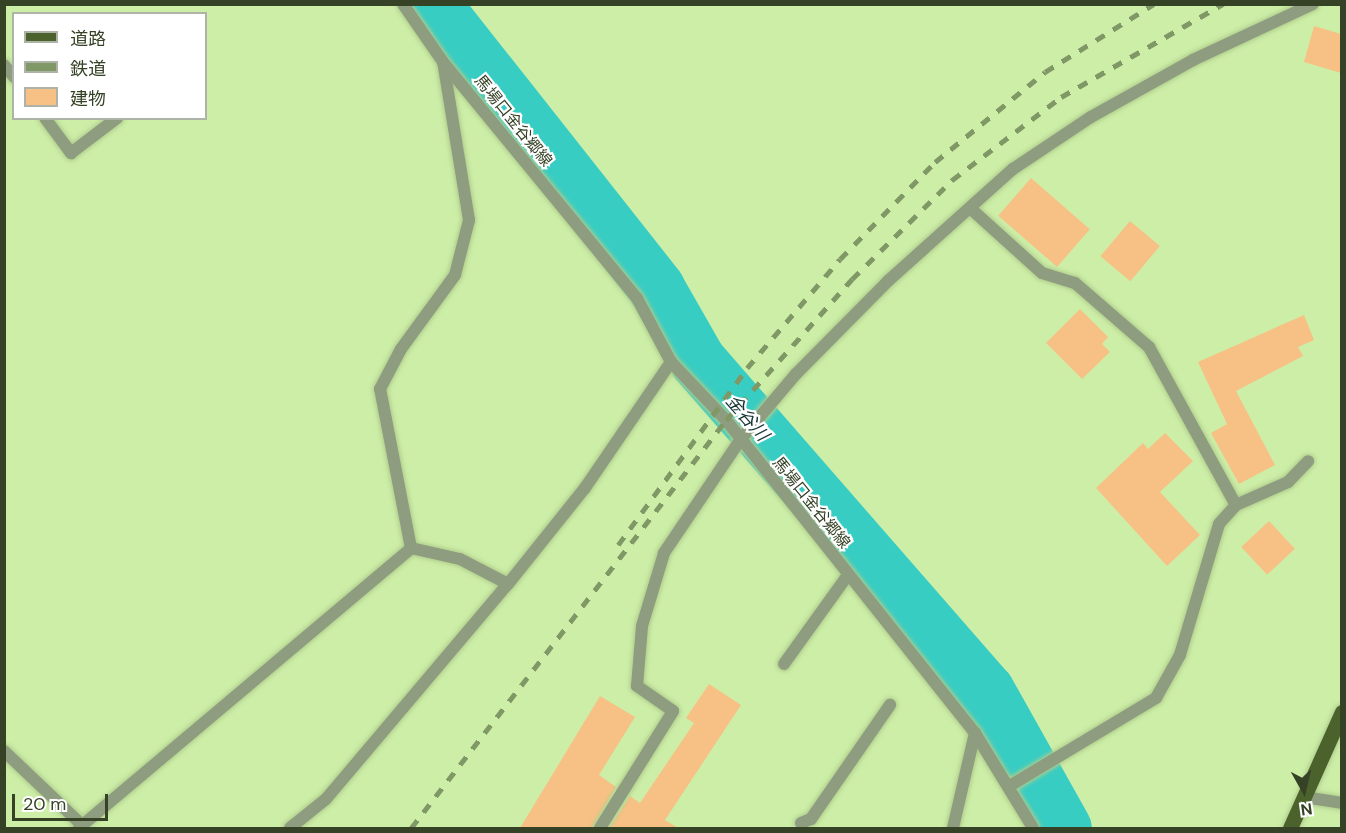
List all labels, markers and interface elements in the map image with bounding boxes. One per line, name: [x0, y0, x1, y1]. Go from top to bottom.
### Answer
legend: [12, 12, 207, 120]
text: 道路: [70, 27, 106, 51]
text: 鉄道: [70, 57, 106, 81]
street label: 馬場口金谷郷線: [470, 71, 556, 171]
text: 建物: [70, 87, 106, 111]
water label: 金谷川: [721, 391, 773, 445]
street label: 馬場口金谷郷線: [768, 453, 854, 553]
north arrow: [1274, 761, 1334, 821]
scale bar: [15, 782, 111, 820]
text: 20 m: [23, 792, 66, 816]
text: N: [1299, 798, 1314, 821]

